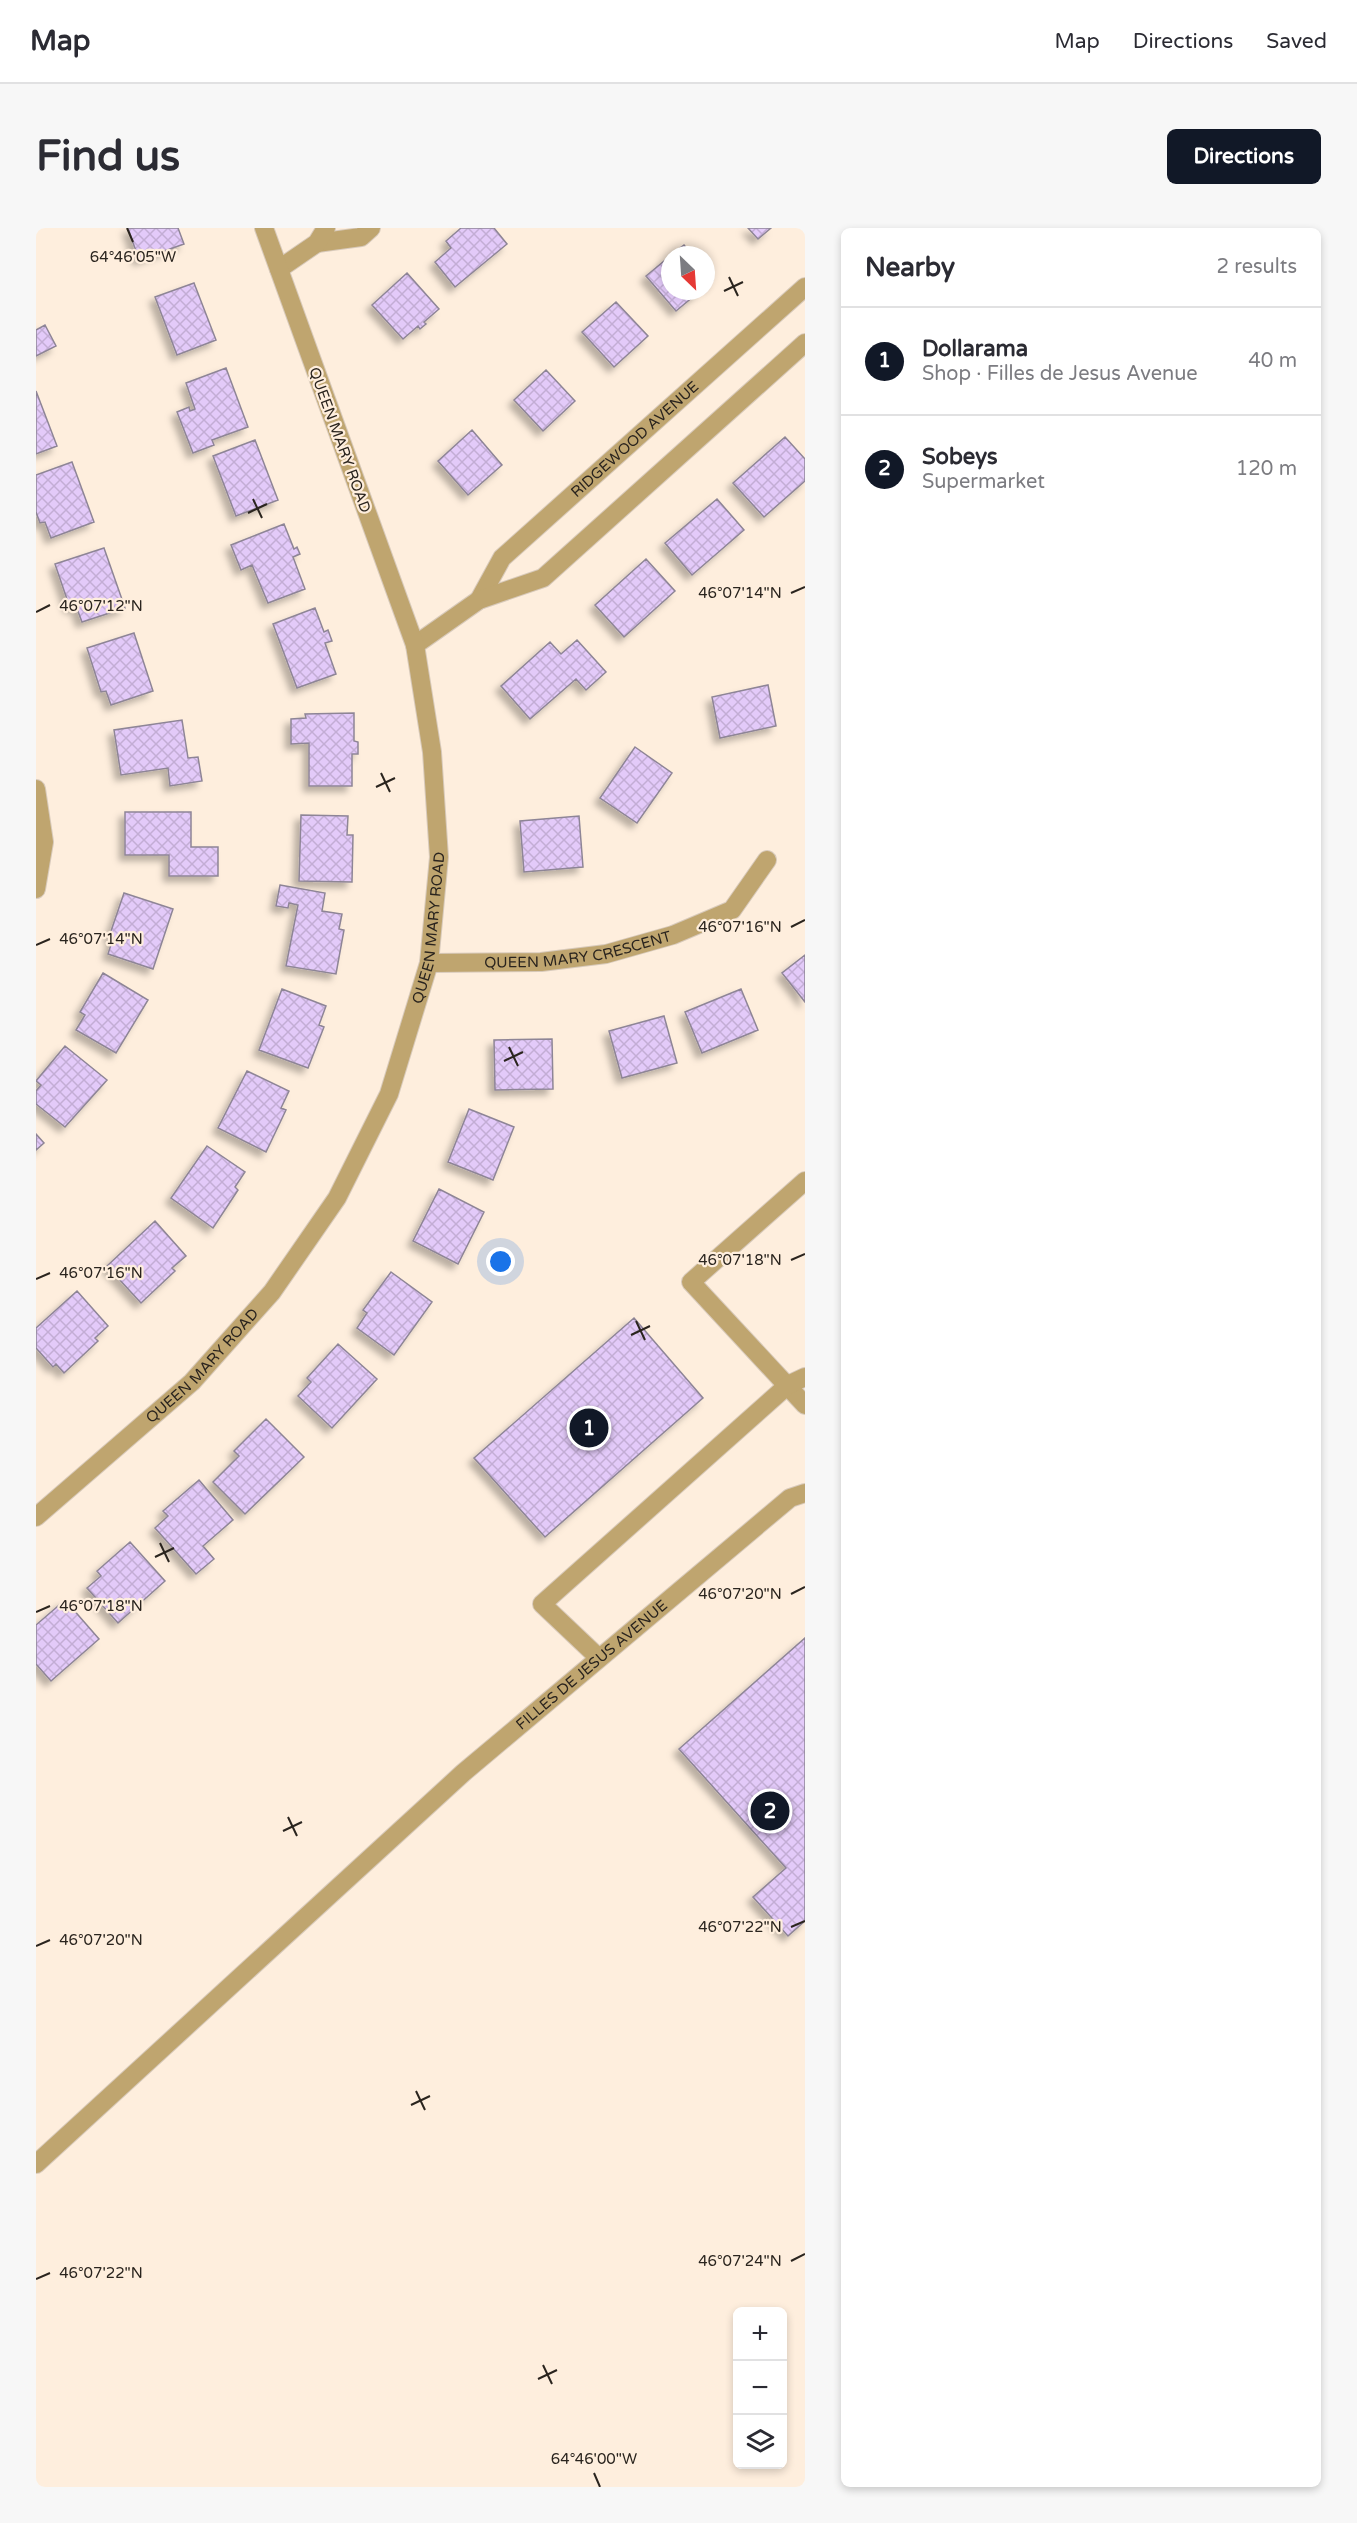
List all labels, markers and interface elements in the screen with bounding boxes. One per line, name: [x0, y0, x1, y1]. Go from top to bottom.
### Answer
text: Map: [30, 24, 90, 58]
text: Map: [1054, 29, 1100, 54]
text: Directions: [1133, 29, 1233, 54]
text: Saved: [1266, 29, 1327, 54]
button: Directions: [1167, 129, 1321, 184]
text: Find us: [36, 131, 180, 182]
north arrow: [661, 246, 715, 300]
text: 64°46'05"W: [90, 248, 176, 266]
text: Nearby: [865, 252, 955, 283]
text: 2 results: [1217, 255, 1297, 279]
text: Dollarama: [922, 336, 1028, 362]
text: 1: [878, 349, 891, 373]
text: 40 m: [1248, 349, 1297, 373]
text: Shop · Filles de Jesus Avenue: [922, 362, 1198, 386]
street label: QUEEN MARY ROAD: [305, 365, 375, 515]
street label: RIDGEWOOD AVENUE: [567, 377, 702, 501]
text: Sobeys: [922, 444, 998, 470]
text: 2: [878, 457, 891, 481]
text: 120 m: [1236, 457, 1297, 481]
text: Supermarket: [922, 470, 1045, 494]
text: 46°07'14"N: [698, 584, 782, 602]
text: 46°07'12"N: [59, 597, 143, 615]
street label: QUEEN MARY ROAD: [408, 851, 448, 1006]
text: 46°07'16"N: [698, 918, 782, 936]
street label: QUEEN MARY CRESCENT: [484, 927, 673, 972]
text: 46°07'14"N: [59, 930, 143, 948]
your location: [486, 1247, 515, 1276]
text: 46°07'18"N: [698, 1251, 782, 1269]
text: 46°07'16"N: [59, 1264, 143, 1282]
street label: QUEEN MARY ROAD: [142, 1305, 262, 1427]
pin: 1: [570, 1406, 608, 1450]
text: 46°07'20"N: [698, 1585, 782, 1603]
street label: FILLES DE JESUS AVENUE: [512, 1596, 671, 1734]
text: 46°07'18"N: [59, 1597, 143, 1615]
pin: 2: [750, 1788, 790, 1834]
text: 46°07'22"N: [698, 1918, 782, 1936]
text: 46°07'20"N: [59, 1931, 143, 1949]
text: 46°07'24"N: [698, 2252, 782, 2270]
text: 46°07'22"N: [59, 2264, 143, 2282]
map controls: [733, 2307, 787, 2469]
button: +: [733, 2307, 787, 2361]
button: −: [733, 2361, 787, 2415]
button: layers: [733, 2415, 787, 2469]
text: 64°46'00"W: [551, 2450, 637, 2468]

